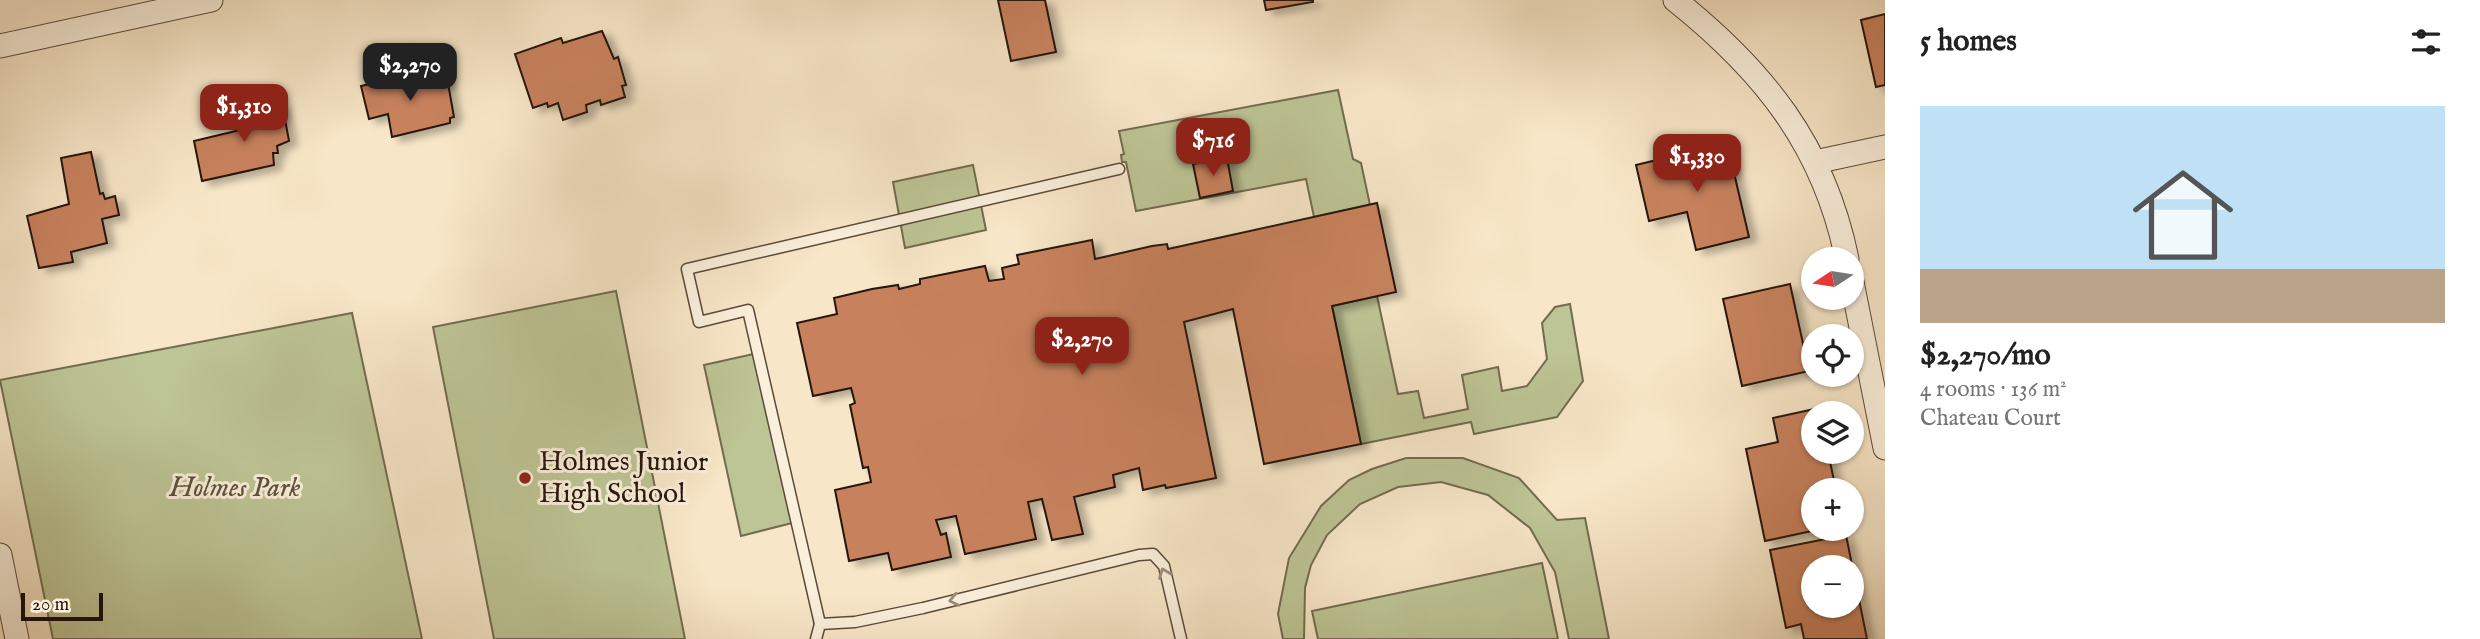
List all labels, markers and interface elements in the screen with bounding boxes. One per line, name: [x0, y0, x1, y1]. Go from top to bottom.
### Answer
text: 5 homes: [1920, 23, 2017, 61]
icon: filters: [2407, 23, 2445, 61]
pin: $2,270: [353, 43, 467, 103]
text: $2,270: [379, 51, 441, 80]
pin: $1,310: [187, 85, 301, 144]
text: $1,310: [216, 92, 272, 121]
pin: $716: [1172, 118, 1254, 178]
text: $716: [1192, 126, 1234, 155]
pin: $1,330: [1640, 134, 1754, 194]
text: $1,330: [1669, 142, 1725, 171]
icon: home: [2120, 152, 2246, 278]
north arrow: [1801, 247, 1864, 310]
map controls: [1801, 247, 1864, 618]
pin: $2,270: [1025, 318, 1139, 377]
button: locate: [1801, 324, 1864, 387]
text: $2,270: [1051, 325, 1113, 354]
text: $2,270/mo: [1920, 337, 2051, 375]
text: 4 rooms · 136 m²: [1920, 375, 2067, 404]
button: layers: [1801, 401, 1864, 464]
text: Chateau Court: [1920, 404, 2061, 433]
place label: Holmes Junior High School: [539, 445, 708, 512]
marker: Holmes Junior High School: [517, 470, 533, 486]
park label: Holmes Park: [168, 471, 301, 506]
button: +: [1801, 478, 1864, 541]
button: −: [1801, 555, 1864, 618]
one-way arrow: [1159, 568, 1173, 580]
scale bar: [21, 590, 103, 622]
one-way arrow: [948, 592, 960, 606]
text: 20 m: [32, 593, 69, 617]

